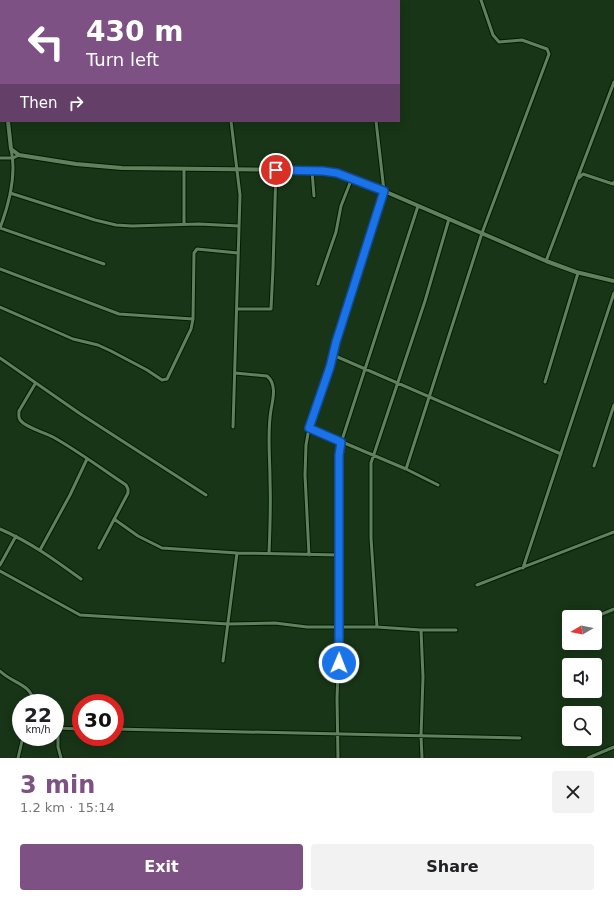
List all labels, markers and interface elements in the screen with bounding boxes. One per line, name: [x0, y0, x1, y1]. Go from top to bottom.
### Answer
text: 430 m: [86, 15, 183, 48]
icon: left: [20, 16, 72, 68]
text: Turn left: [86, 49, 159, 70]
icon: right: [65, 92, 87, 114]
text: Then: [20, 94, 57, 112]
pin: [259, 153, 293, 187]
icon: arrive: [265, 159, 287, 181]
north arrow: [562, 610, 602, 650]
map controls: [562, 610, 602, 746]
position arrow: [318, 642, 360, 684]
button: sound: [562, 658, 602, 698]
speed limit sign: 30: [72, 694, 124, 746]
text: 22: [24, 703, 52, 727]
button: search: [562, 706, 602, 746]
text: km/h: [25, 724, 51, 735]
text: 3 min: [20, 771, 95, 799]
button: close: [552, 771, 594, 813]
text: 1.2 km · 15:14: [20, 800, 115, 815]
button: Exit: [20, 844, 303, 890]
button: Share: [311, 844, 594, 890]

